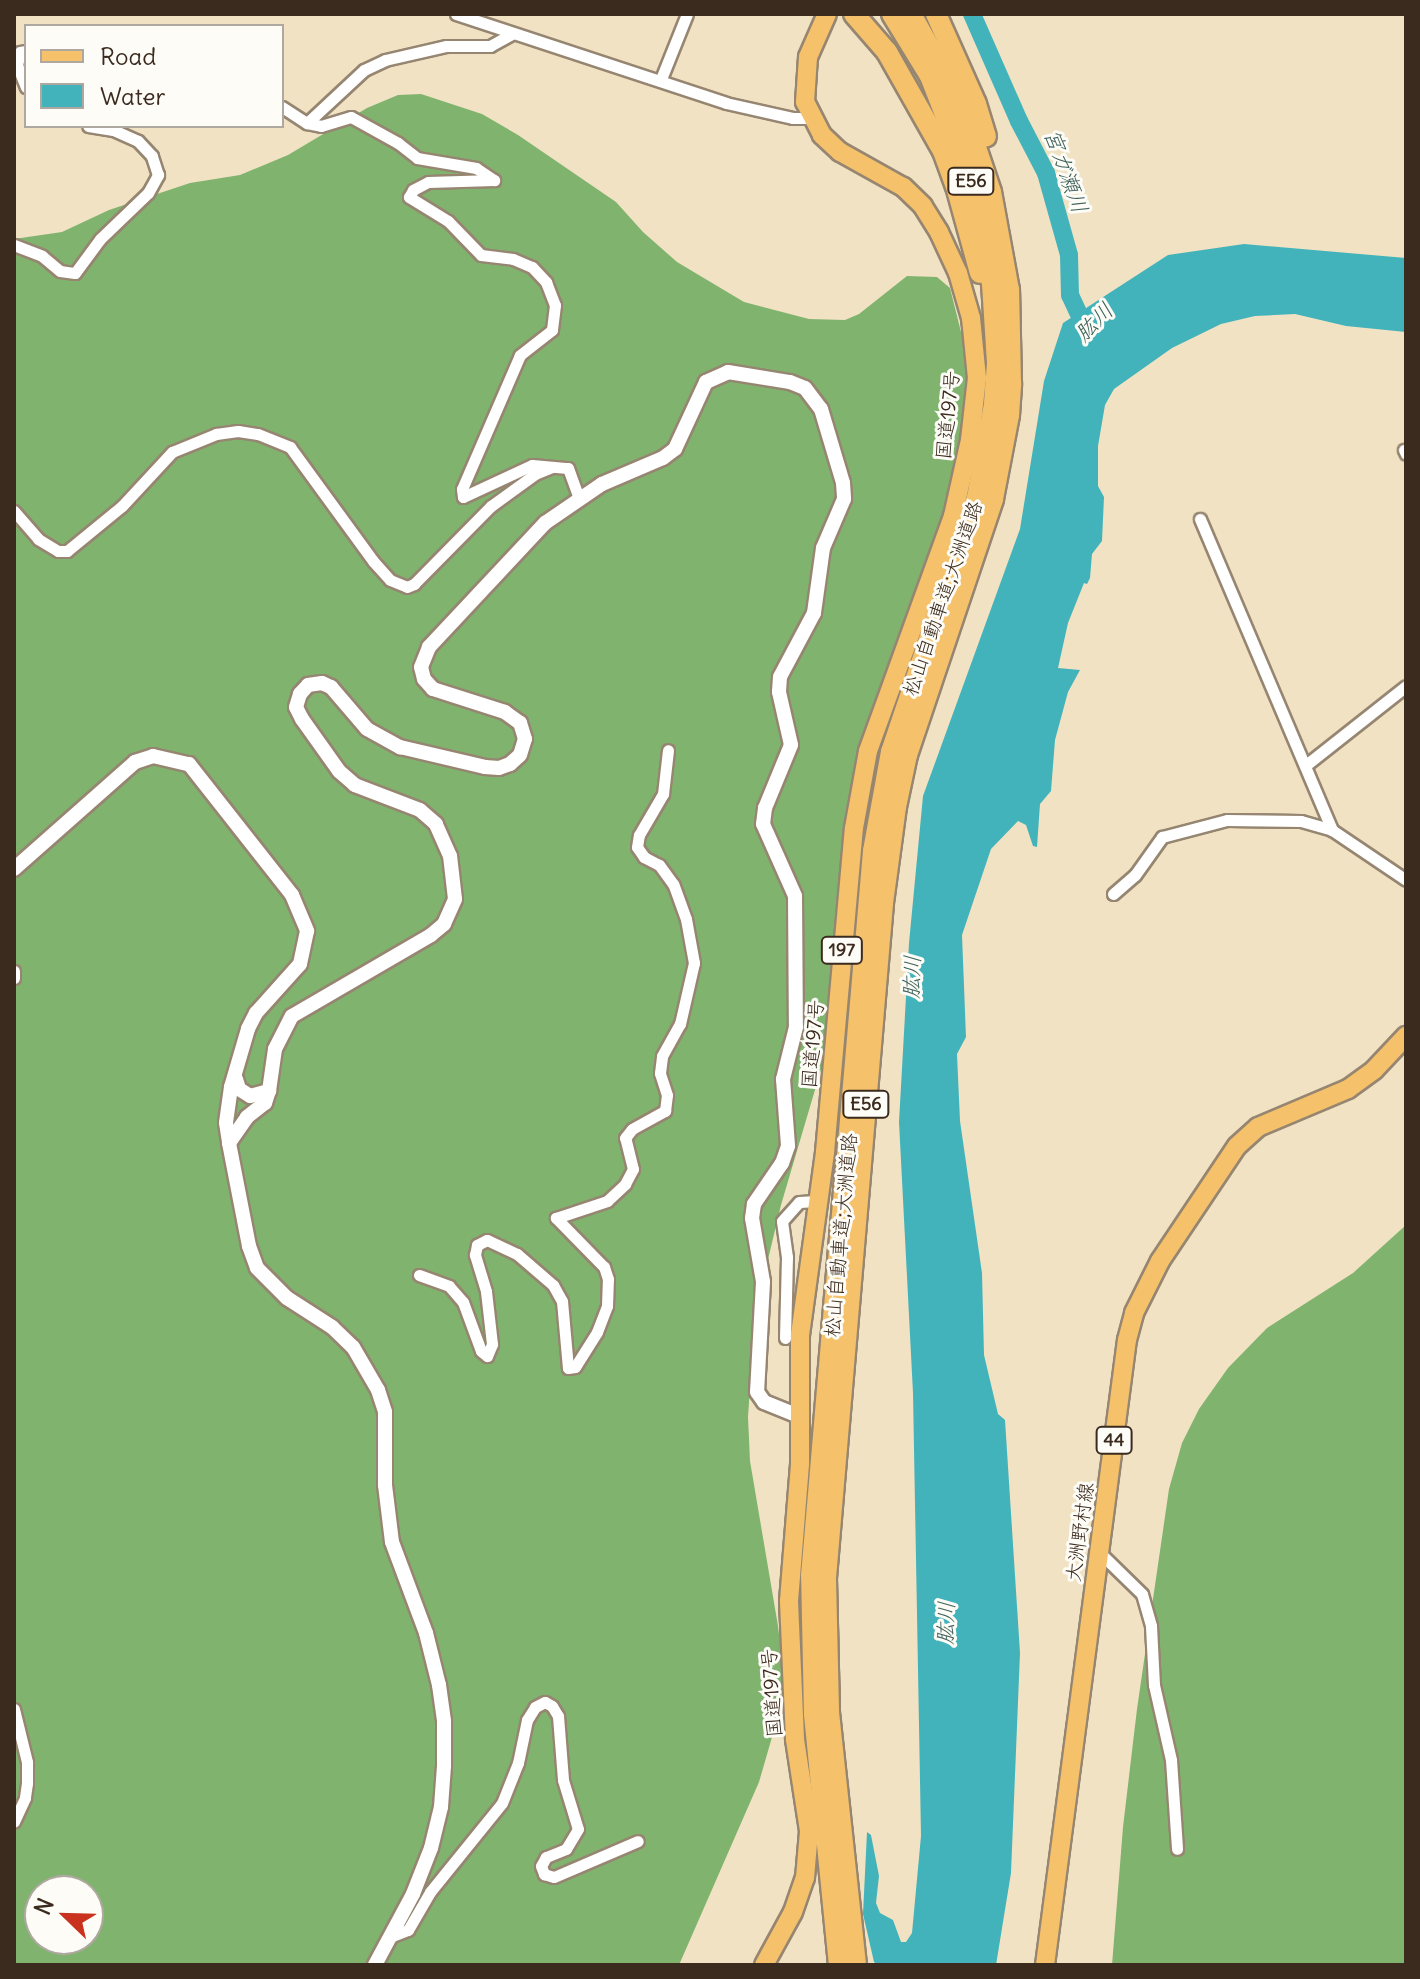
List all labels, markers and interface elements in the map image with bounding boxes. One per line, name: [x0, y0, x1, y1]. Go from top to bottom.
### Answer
legend: [24, 24, 284, 128]
text: Road: [100, 41, 156, 71]
text: Water: [100, 81, 165, 111]
water label: 宮ガ瀬川: [1039, 125, 1093, 217]
road number: E56: [947, 167, 995, 195]
water label: 肱川: [1069, 297, 1119, 347]
street label: 国道197号: [930, 369, 964, 461]
street label: 松山自動車道;大洲道路: [897, 497, 987, 699]
road number: 197: [820, 936, 864, 964]
water label: 肱川: [898, 955, 926, 999]
street label: 国道197号: [796, 999, 828, 1089]
road number: E56: [842, 1090, 890, 1118]
street label: 松山自動車道;大洲道路: [819, 1132, 861, 1338]
road number: 44: [1094, 1426, 1134, 1454]
street label: 大洲野村線: [1060, 1481, 1098, 1583]
water label: 肱川: [932, 1601, 960, 1645]
street label: 国道197号: [756, 1648, 786, 1738]
north arrow: [24, 1875, 104, 1955]
text: N: [28, 1894, 60, 1919]

